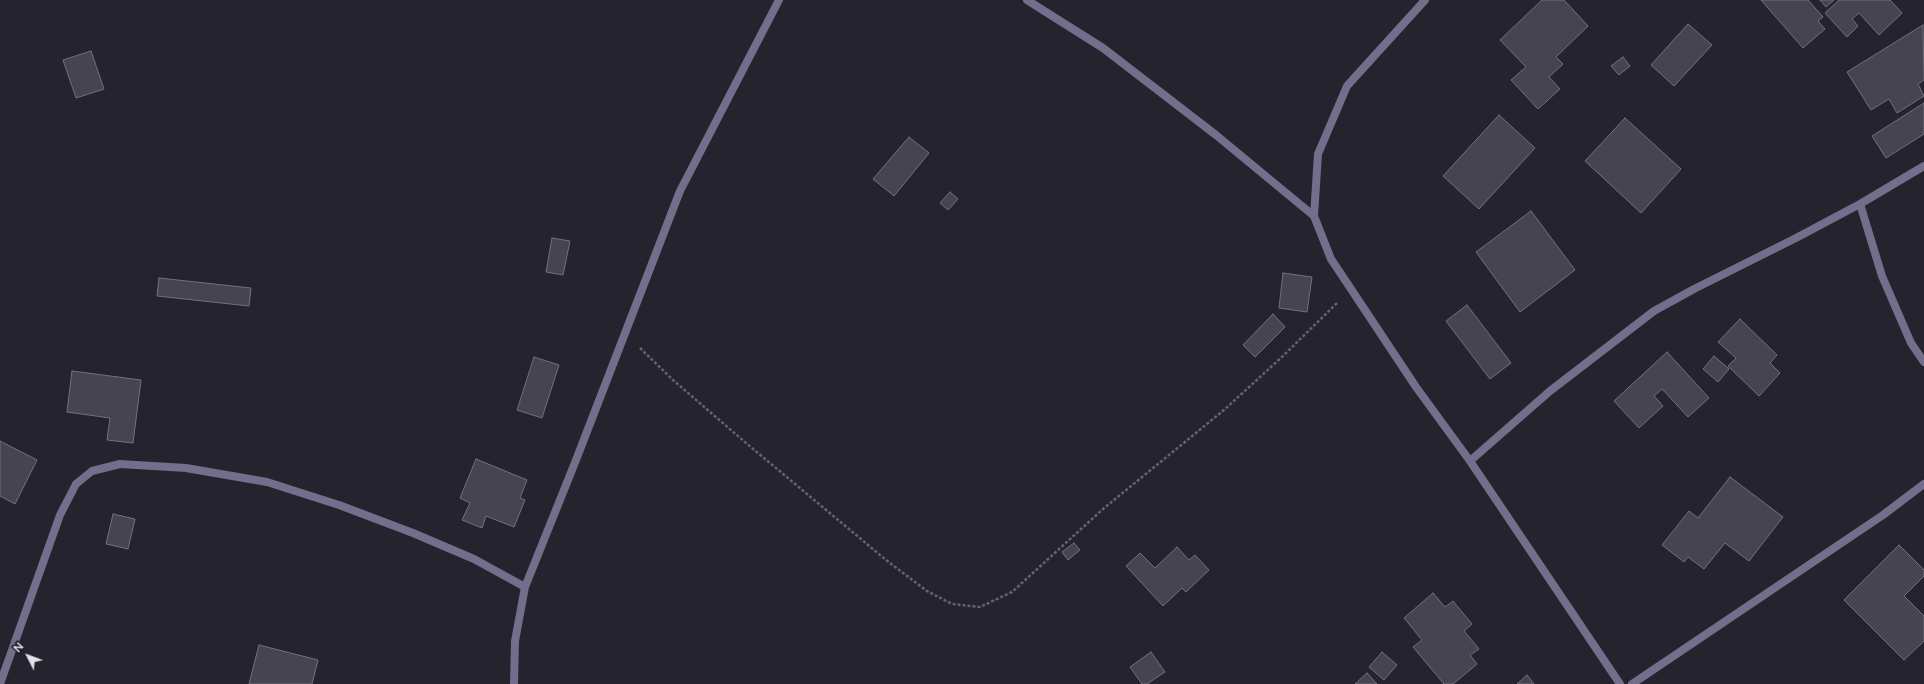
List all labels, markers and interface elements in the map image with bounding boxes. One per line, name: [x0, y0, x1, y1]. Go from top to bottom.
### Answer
north arrow: [8, 636, 48, 676]
text: N: [11, 640, 26, 655]

